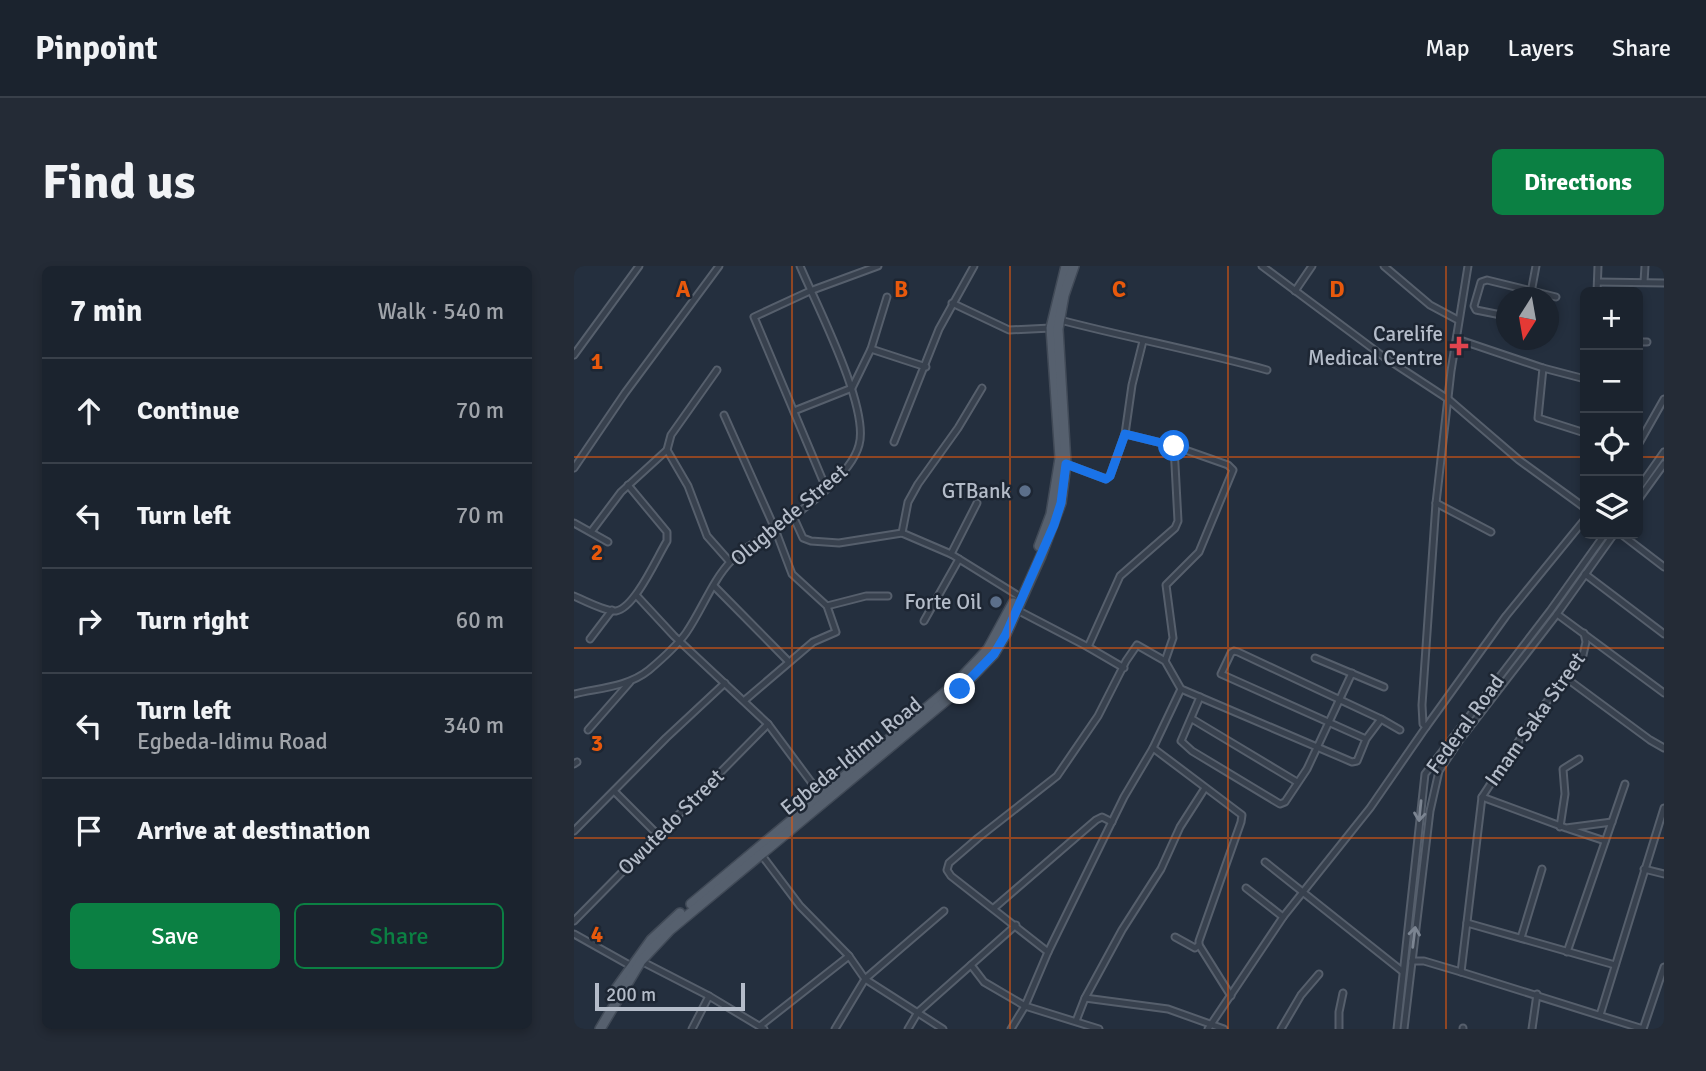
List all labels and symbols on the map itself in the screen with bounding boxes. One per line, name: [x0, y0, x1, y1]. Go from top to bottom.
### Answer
text: A: [676, 275, 691, 304]
text: B: [894, 275, 908, 304]
text: C: [1112, 275, 1126, 304]
text: D: [1329, 275, 1345, 304]
north arrow: [1496, 287, 1559, 350]
place label: Carelife Medical Centre: [1308, 321, 1443, 371]
marker: Carelife Medical Centre: [1449, 336, 1469, 356]
text: 1: [591, 347, 603, 376]
route start: [1158, 430, 1189, 461]
street label: Olugbede Street: [725, 458, 853, 572]
place label: GTBank: [942, 478, 1011, 504]
marker: GTBank: [1017, 483, 1033, 499]
text: 2: [591, 538, 603, 567]
place label: Forte Oil: [905, 589, 982, 615]
marker: Forte Oil: [988, 594, 1004, 610]
street label: Imam Saka Street: [1479, 647, 1591, 791]
street label: Federal Road: [1420, 669, 1510, 779]
route end: [944, 673, 975, 704]
street label: Egbeda-Idimu Road: [775, 691, 927, 821]
text: 3: [591, 729, 603, 758]
street label: Owutedo Street: [612, 763, 730, 881]
one-way arrow: [1413, 799, 1426, 822]
text: 4: [591, 920, 603, 949]
one-way arrow: [1408, 926, 1421, 949]
scale bar: [595, 980, 746, 1012]

